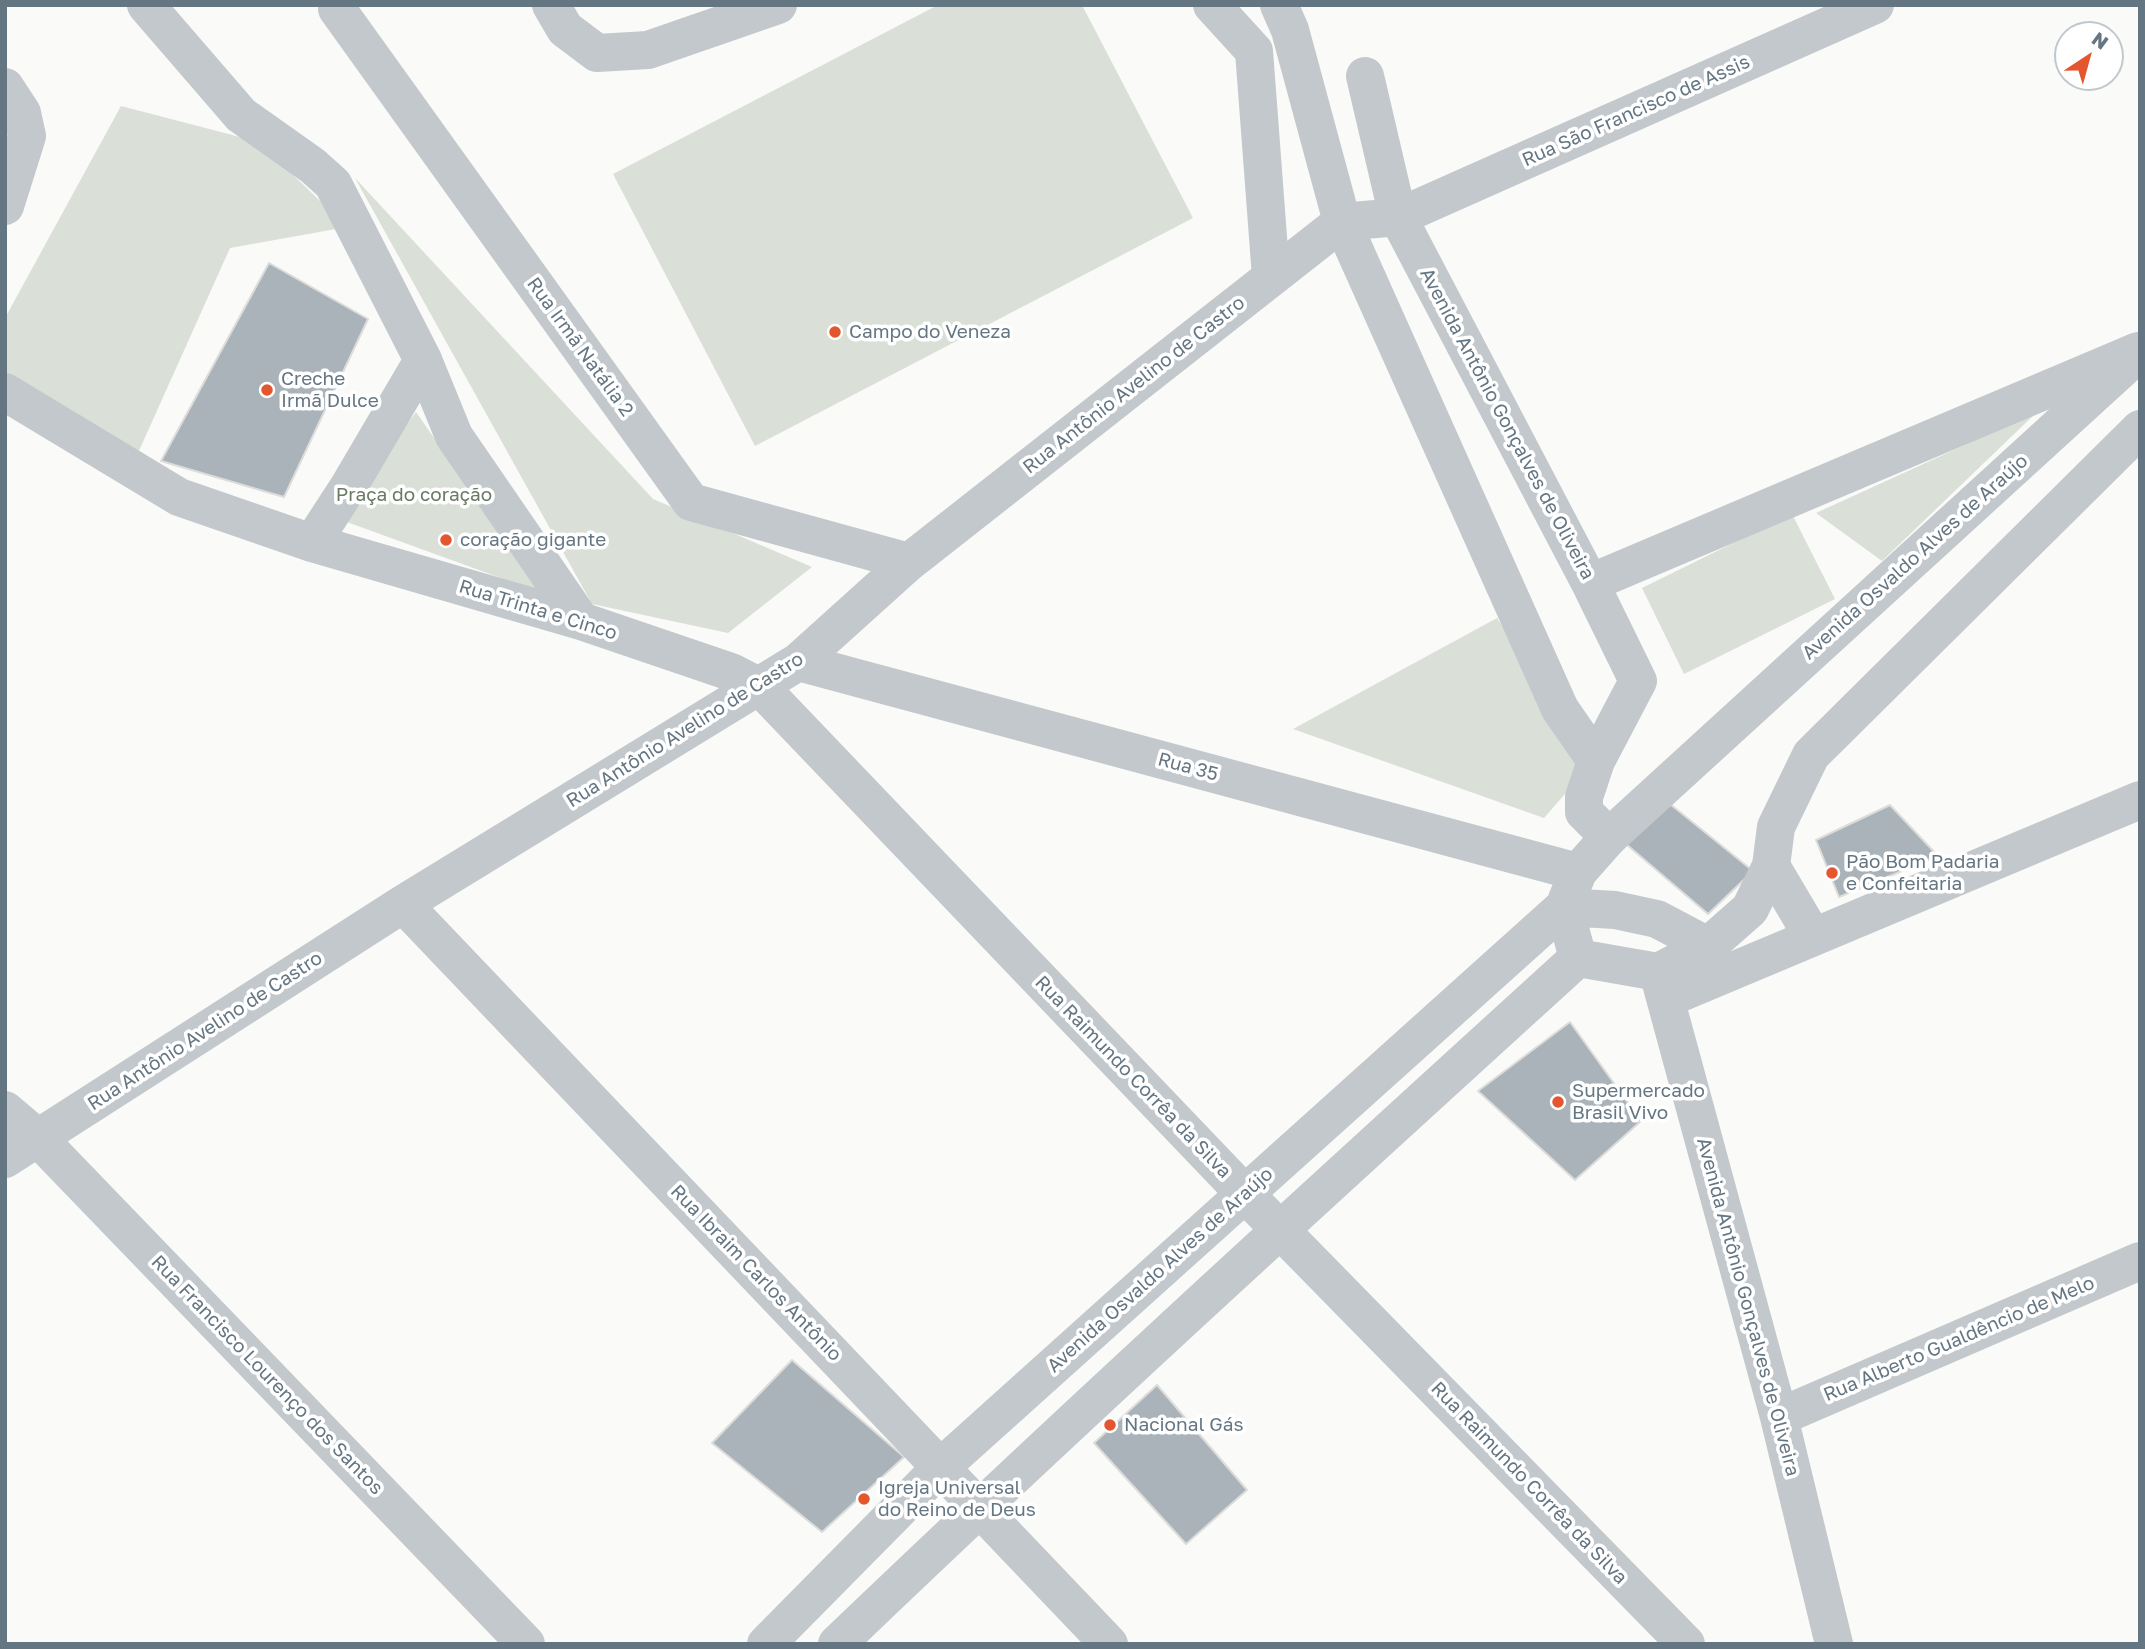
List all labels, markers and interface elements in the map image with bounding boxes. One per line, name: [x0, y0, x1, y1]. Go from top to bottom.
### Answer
north arrow: [2054, 21, 2124, 91]
text: N: [2088, 27, 2113, 54]
street label: Rua São Francisco de Assis: [1519, 50, 1753, 172]
street label: Avenida Antônio Gonçalves de Oliveira: [1415, 264, 1599, 584]
street label: Rua Irmã Natália 2: [522, 273, 638, 421]
street label: Rua Antônio Avelino de Castro: [1019, 291, 1249, 479]
place label: Campo do Veneza: [849, 321, 1011, 343]
marker: Campo do Veneza: [827, 324, 843, 340]
place label: Creche Irmã Dulce: [281, 368, 379, 412]
marker: Creche Irmã Dulce: [259, 382, 275, 398]
street label: Avenida Osvaldo Alves de Araújo: [1797, 450, 2033, 664]
park label: Praça do coração: [336, 484, 492, 506]
place label: coração gigante: [460, 529, 606, 551]
marker: coração gigante: [438, 532, 454, 548]
street label: Rua Trinta e Cinco: [456, 575, 620, 645]
street label: Rua Antônio Avelino de Castro: [562, 647, 808, 813]
street label: Rua 35: [1155, 748, 1221, 786]
place label: Pão Bom Padaria e Confeitaria: [1846, 851, 1999, 895]
marker: Pão Bom Padaria e Confeitaria: [1824, 865, 1840, 881]
street label: Rua Antônio Avelino de Castro: [83, 947, 327, 1115]
street label: Rua Raimundo Corrêa da Silva: [1030, 971, 1236, 1183]
place label: Supermercado Brasil Vivo: [1572, 1080, 1705, 1124]
marker: Supermercado Brasil Vivo: [1550, 1094, 1566, 1110]
street label: Avenida Antônio Gonçalves de Oliveira: [1692, 1135, 1804, 1479]
street label: Avenida Osvaldo Alves de Araújo: [1042, 1163, 1278, 1377]
street label: Rua Ibraim Carlos Antônio: [666, 1180, 846, 1366]
street label: Rua Francisco Lourenço dos Santos: [146, 1251, 388, 1499]
street label: Rua Alberto Gualdêncio de Melo: [1820, 1271, 2098, 1407]
street label: Rua Raimundo Corrêa da Silva: [1426, 1377, 1632, 1589]
place label: Nacional Gás: [1124, 1414, 1243, 1436]
marker: Nacional Gás: [1102, 1417, 1118, 1433]
place label: Igreja Universal do Reino de Deus: [878, 1477, 1036, 1521]
marker: Igreja Universal do Reino de Deus: [856, 1491, 872, 1507]

